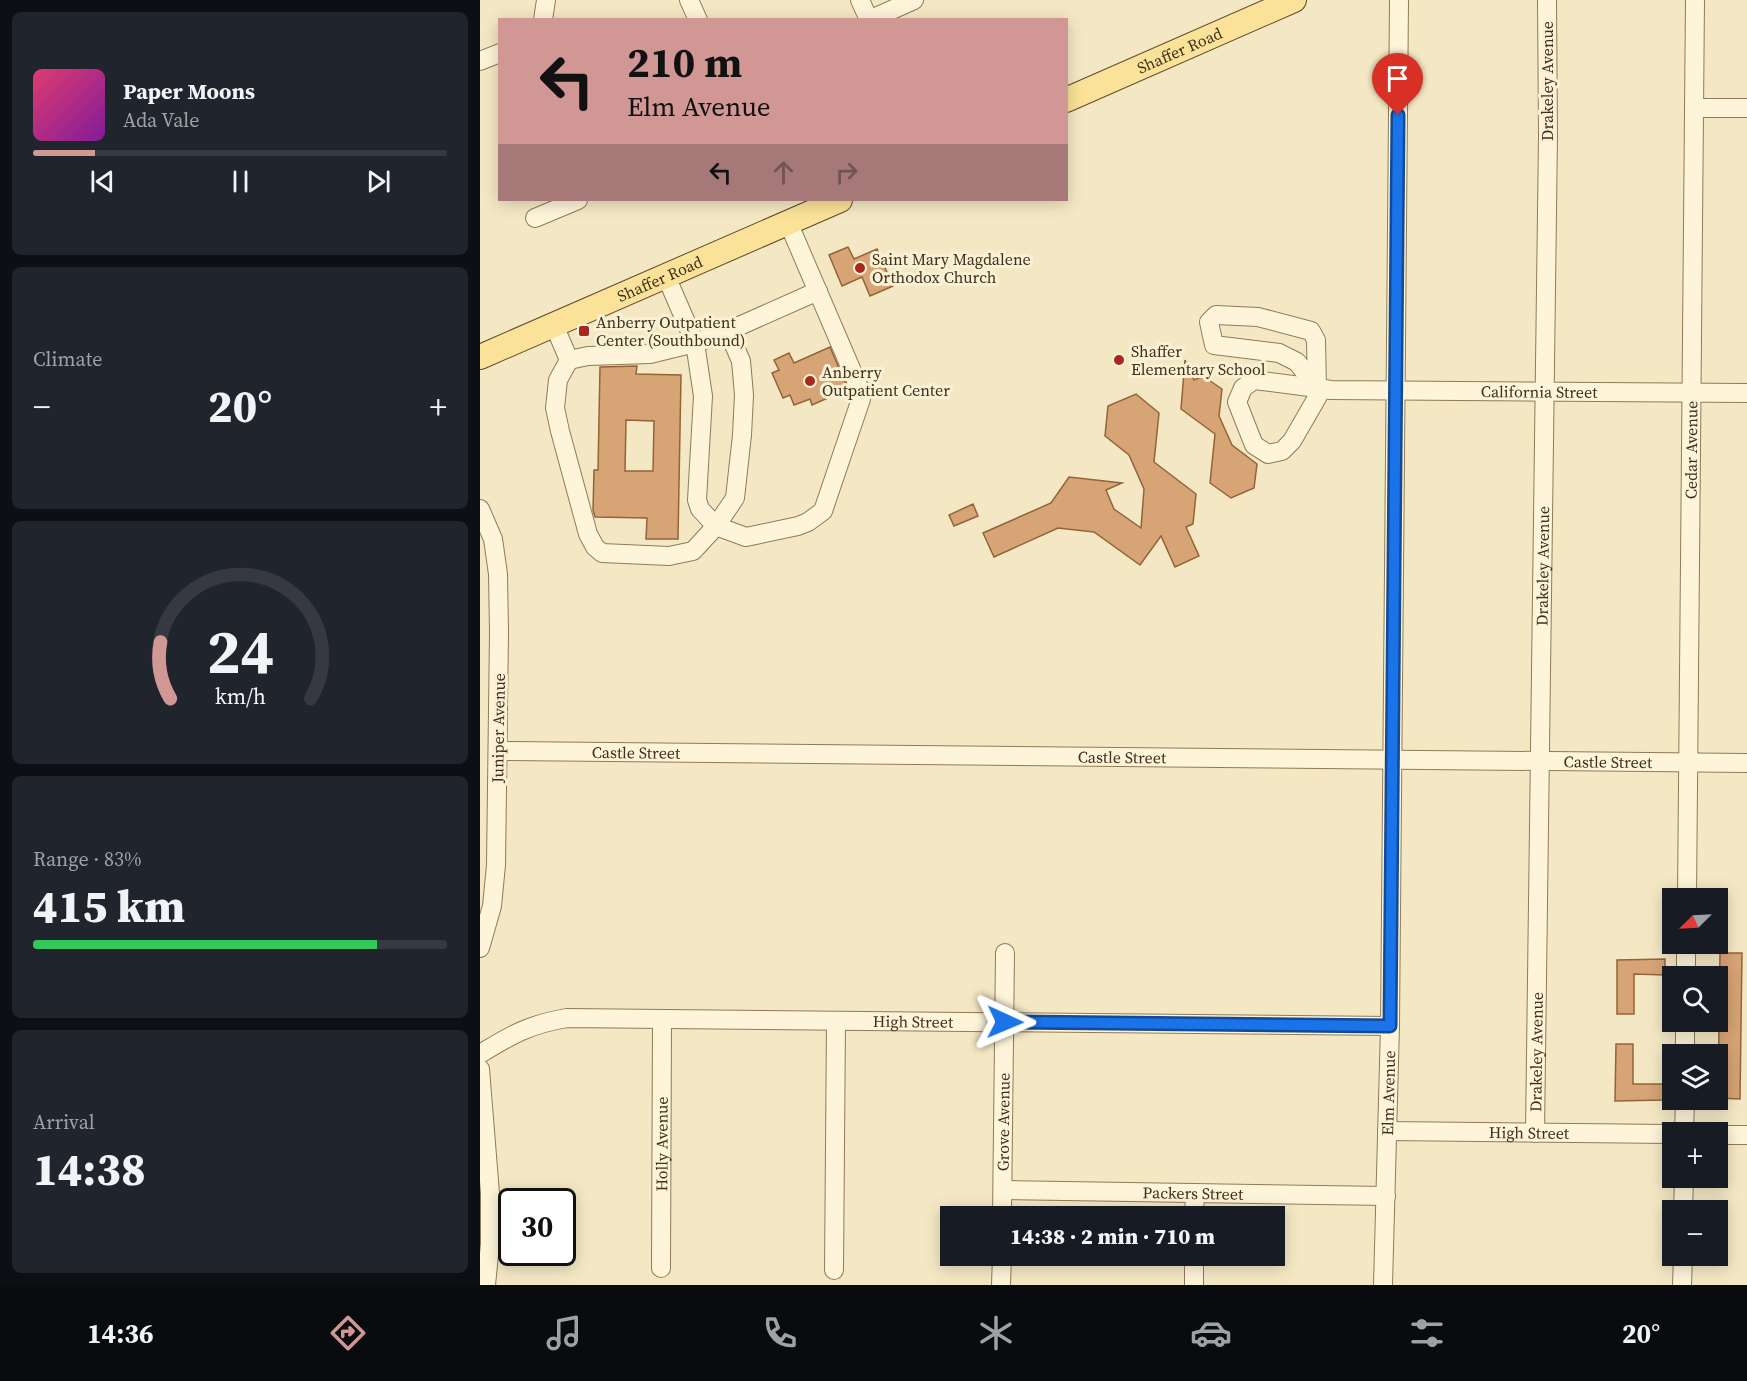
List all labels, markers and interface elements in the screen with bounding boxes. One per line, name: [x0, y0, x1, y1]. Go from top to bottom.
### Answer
street label: Drakeley Avenue: [1536, 21, 1558, 141]
street label: Shaffer Road: [1133, 22, 1226, 79]
text: 210 m: [627, 33, 742, 91]
icon: left: [528, 42, 606, 120]
pin: [1372, 53, 1423, 115]
icon: arrive: [1381, 62, 1414, 95]
text: Paper Moons: [123, 76, 255, 106]
text: Elm Avenue: [627, 88, 771, 125]
text: Ada Vale: [123, 106, 199, 134]
icon: left: [704, 156, 737, 189]
icon: ahead: [767, 156, 800, 189]
icon: right: [830, 156, 863, 189]
icon: previous: [86, 165, 119, 198]
icon: pause: [224, 165, 257, 198]
icon: next: [362, 165, 395, 198]
place label: Saint Mary Magdalene Orthodox Church: [872, 248, 1031, 288]
street label: Shaffer Road: [614, 250, 706, 307]
marker: Saint Mary Magdalene Orthodox Church: [853, 261, 867, 275]
place label: Anberry Outpatient Center (Southbound): [596, 311, 745, 351]
marker: Anberry Outpatient Center (Southbound): [577, 324, 591, 338]
place label: Shaffer Elementary School: [1131, 340, 1266, 380]
text: Climate: [33, 345, 102, 373]
marker: Shaffer Elementary School: [1112, 353, 1126, 367]
place label: Anberry Outpatient Center: [822, 361, 950, 401]
marker: Anberry Outpatient Center: [803, 374, 817, 388]
text: 20°: [208, 375, 272, 437]
street label: California Street: [1481, 380, 1598, 403]
text: −: [33, 384, 51, 429]
text: +: [429, 384, 447, 429]
street label: Cedar Avenue: [1680, 401, 1702, 499]
street label: Drakeley Avenue: [1531, 506, 1554, 626]
text: 24: [206, 609, 274, 695]
street label: Juniper Avenue: [486, 673, 510, 784]
text: km/h: [214, 683, 266, 712]
street label: Castle Street: [592, 741, 681, 764]
street label: Castle Street: [1078, 746, 1167, 768]
street label: Castle Street: [1564, 750, 1653, 773]
text: Range · 83%: [33, 845, 142, 873]
text: 415 km: [33, 875, 185, 937]
north arrow: [1662, 888, 1728, 954]
map controls: [1662, 888, 1728, 1266]
button: search: [1662, 966, 1728, 1032]
position arrow: [973, 990, 1037, 1054]
street label: Drakeley Avenue: [1524, 992, 1548, 1112]
street label: High Street: [873, 1010, 954, 1033]
button: layers: [1662, 1044, 1728, 1110]
street label: Elm Avenue: [1376, 1050, 1400, 1136]
street label: Grove Avenue: [992, 1073, 1015, 1171]
street label: Holly Avenue: [650, 1097, 673, 1191]
text: Arrival: [33, 1108, 95, 1136]
street label: High Street: [1489, 1121, 1570, 1144]
button: +: [1662, 1122, 1728, 1188]
text: 14:38: [33, 1138, 146, 1200]
street label: Packers Street: [1143, 1181, 1244, 1205]
speed limit sign: 30: [498, 1188, 576, 1266]
button: −: [1662, 1200, 1728, 1266]
text: 14:38 · 2 min · 710 m: [1010, 1221, 1215, 1251]
icon: directions: [327, 1312, 369, 1354]
icon: music: [543, 1312, 585, 1354]
icon: phone: [759, 1312, 801, 1354]
icon: climate: [975, 1312, 1017, 1354]
icon: car: [1190, 1312, 1232, 1354]
icon: filters: [1406, 1312, 1448, 1354]
text: 14:36: [87, 1315, 154, 1352]
text: 20°: [1622, 1315, 1660, 1352]

